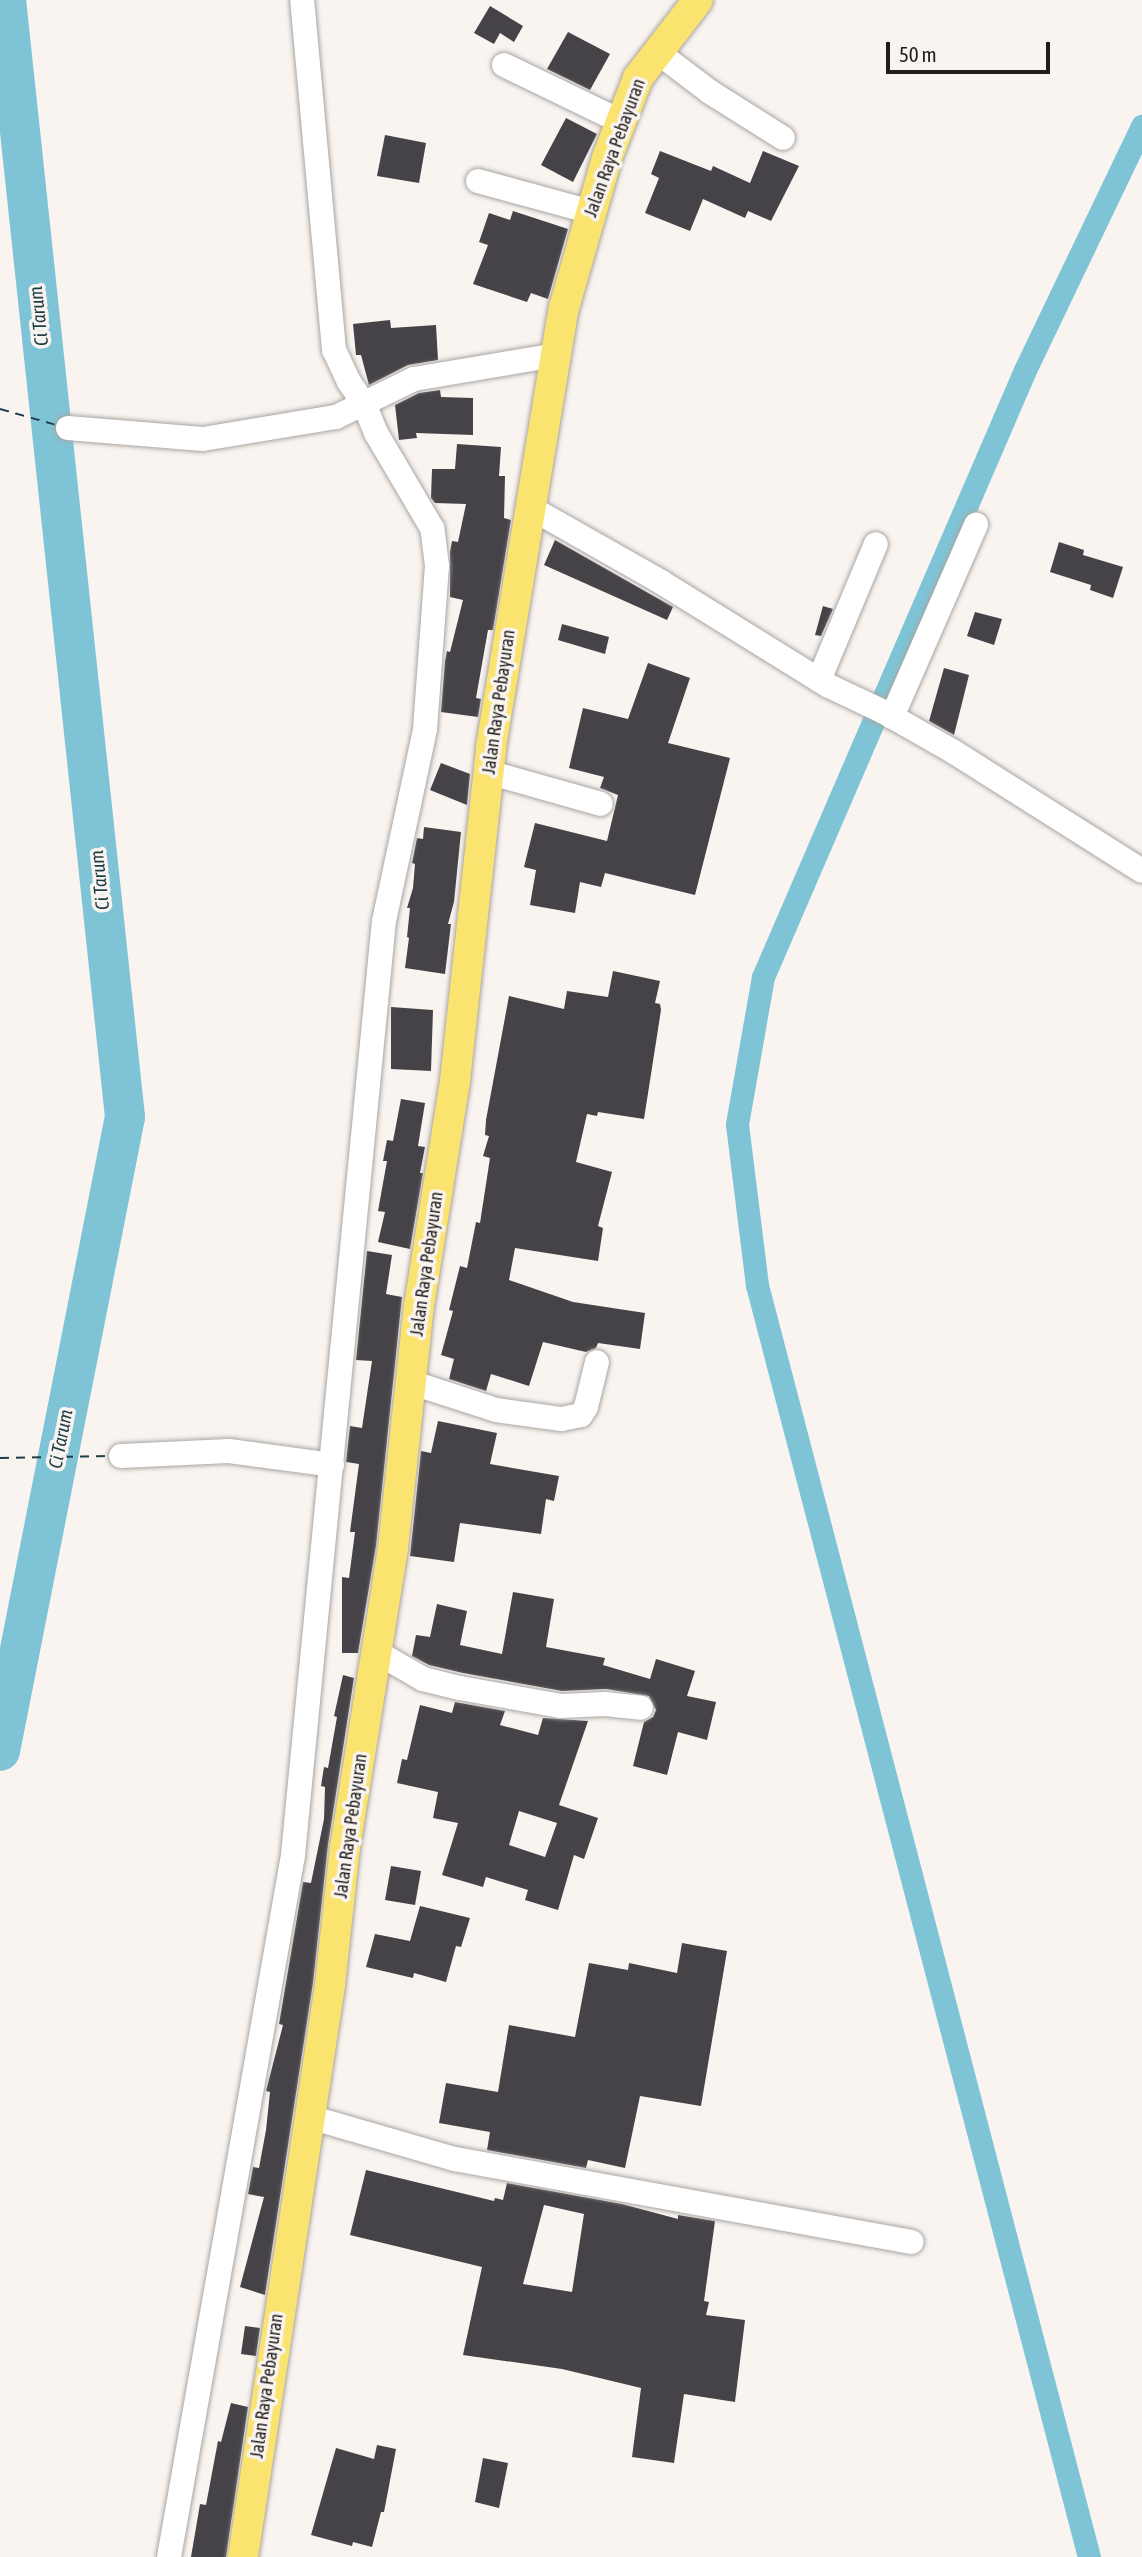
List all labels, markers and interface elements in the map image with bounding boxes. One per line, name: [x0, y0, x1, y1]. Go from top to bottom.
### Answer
scale bar: [890, 28, 1054, 72]
text: 50 m: [899, 42, 937, 66]
street label: Jalan Raya Pebayuran: [580, 76, 650, 220]
water label: Ci Tarum: [25, 285, 53, 347]
street label: Jalan Raya Pebayuran: [478, 628, 520, 776]
water label: Ci Tarum: [86, 849, 114, 911]
street label: Jalan Raya Pebayuran: [406, 1190, 448, 1338]
water label: Ci Tarum: [44, 1407, 78, 1471]
street label: Jalan Raya Pebayuran: [330, 1752, 372, 1900]
street label: Jalan Raya Pebayuran: [246, 2312, 288, 2460]

